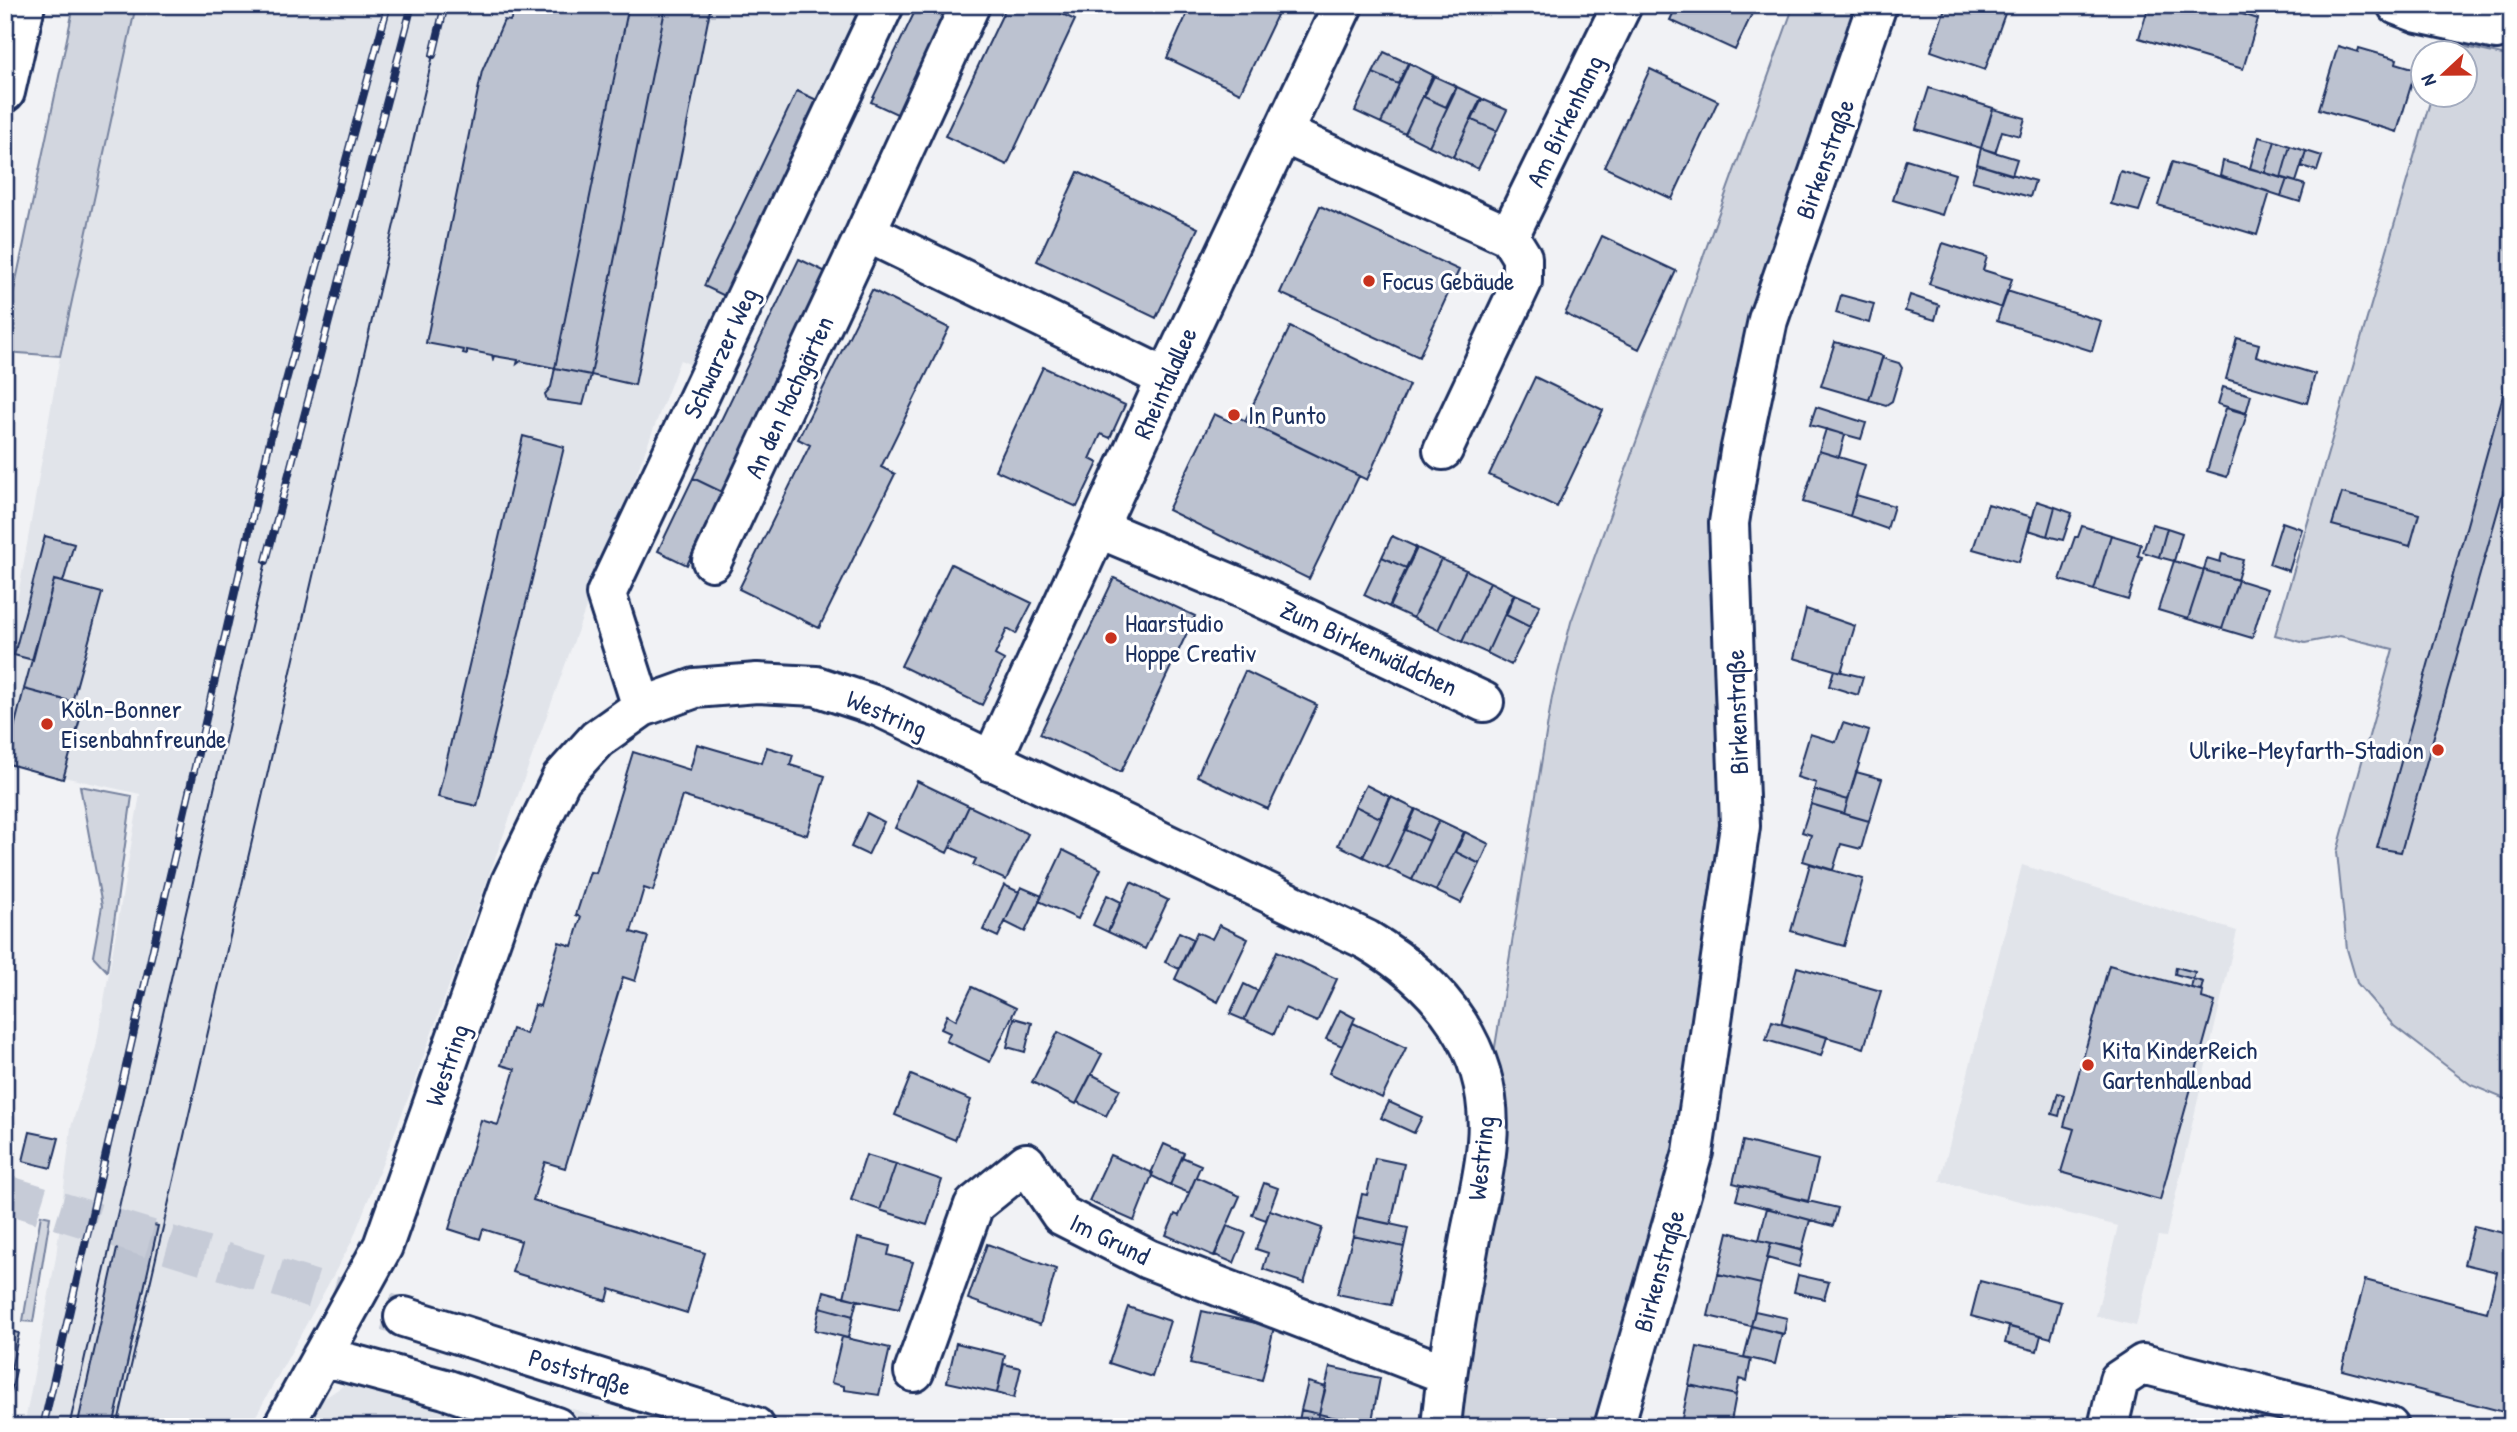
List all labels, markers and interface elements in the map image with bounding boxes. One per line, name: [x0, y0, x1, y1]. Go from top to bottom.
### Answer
north arrow: [2408, 38, 2478, 108]
street label: Am Birkenhang: [1518, 49, 1612, 193]
text: N: [2414, 71, 2442, 90]
street label: Birkenstraße: [1787, 94, 1862, 224]
place label: Focus Gebäude: [1382, 263, 1514, 298]
marker: Focus Gebäude: [1361, 273, 1377, 289]
street label: Schwarzer Weg: [674, 282, 765, 424]
street label: An den Hochgärten: [736, 310, 841, 484]
street label: Rheintalallee: [1124, 321, 1205, 444]
place label: In Punto: [1248, 397, 1326, 432]
marker: In Punto: [1226, 407, 1242, 423]
street label: Zum Birkenwäldchen: [1275, 591, 1463, 704]
place label: Haarstudio Hoppe Creativ: [1125, 605, 1257, 670]
marker: Haarstudio Hoppe Creativ: [1103, 630, 1119, 646]
street label: Birkenstraße: [1717, 649, 1756, 775]
street label: Westring: [841, 681, 933, 746]
place label: Köln-Bonner Eisenbahnfreunde: [61, 691, 226, 756]
marker: Köln-Bonner Eisenbahnfreunde: [39, 716, 55, 732]
place label: Ulrike-Meyfarth-Stadion: [2189, 732, 2424, 767]
marker: Ulrike-Meyfarth-Stadion: [2430, 742, 2446, 758]
street label: Westring: [416, 1019, 477, 1110]
place label: Kita KinderReich Gartenhallenbad: [2102, 1032, 2257, 1097]
marker: Kita KinderReich Gartenhallenbad: [2080, 1057, 2096, 1073]
street label: Westring: [1459, 1114, 1502, 1202]
street label: Im Grund: [1065, 1204, 1156, 1273]
street label: Birkenstraße: [1624, 1206, 1693, 1336]
street label: Poststraße: [525, 1339, 636, 1404]

